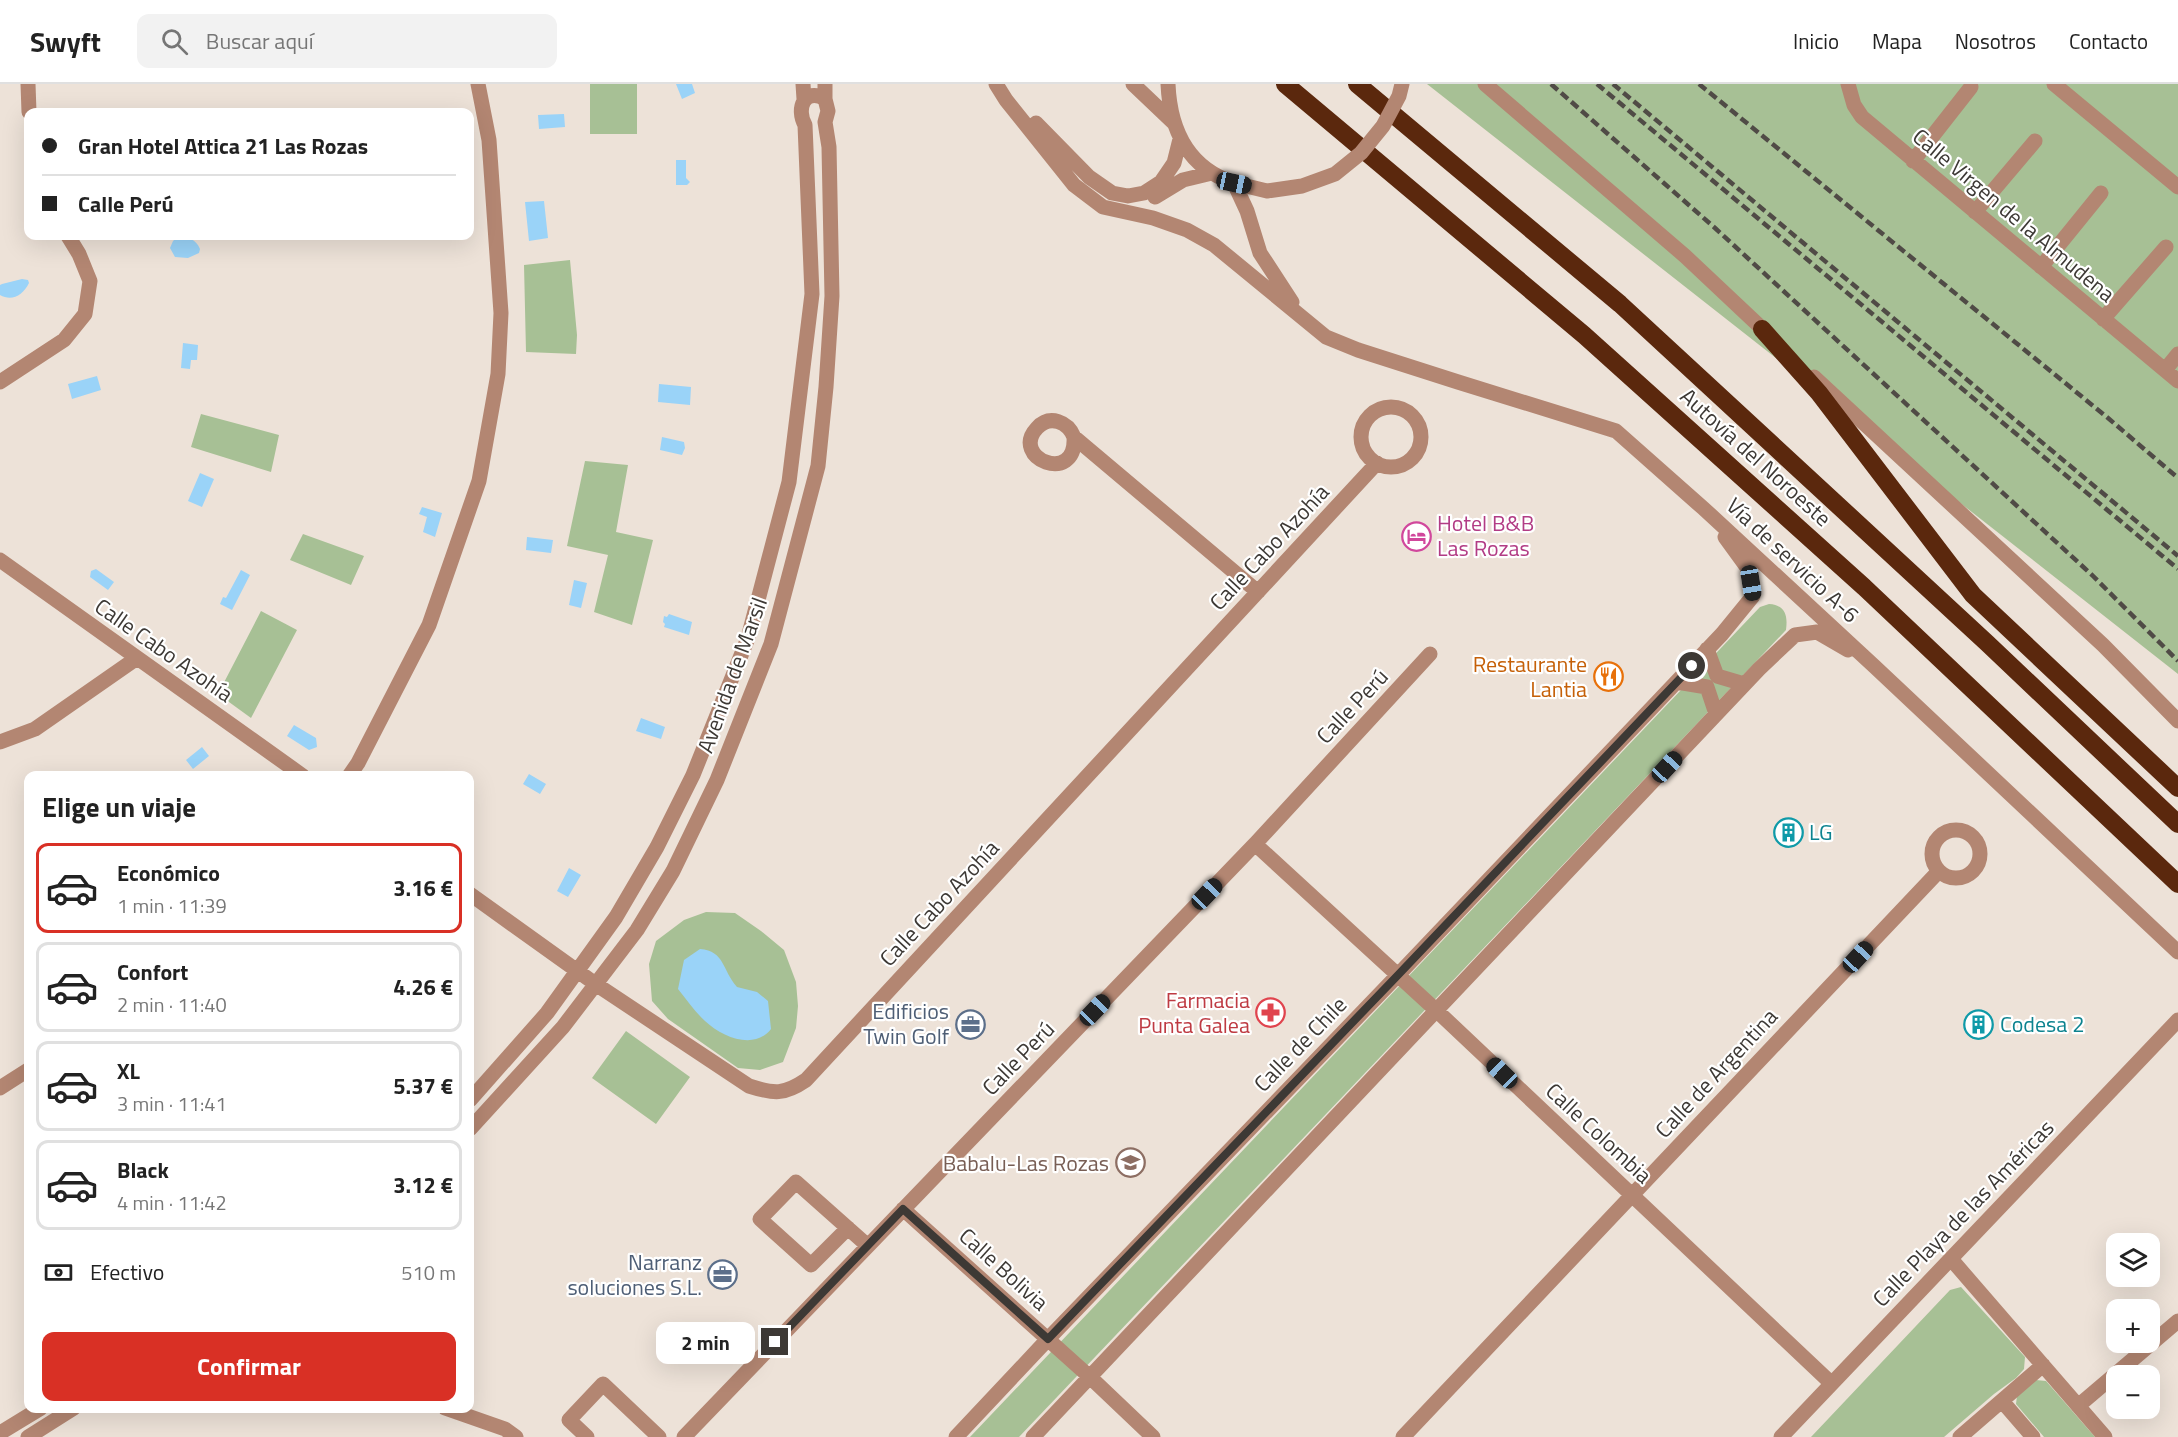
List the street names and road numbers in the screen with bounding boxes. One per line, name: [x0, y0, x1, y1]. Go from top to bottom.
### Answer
street label: Calle Virgen de la Almudena: [1905, 120, 2123, 310]
street label: Autovía del Noroeste: [1673, 380, 1839, 534]
street label: Calle Cabo Azohía: [1201, 476, 1337, 618]
street label: Vía de servicio A-6: [1719, 489, 1867, 631]
street label: Calle Cabo Azohía: [88, 589, 240, 711]
street label: Avenida de Marsil: [688, 593, 776, 757]
street label: Calle Perú: [1308, 661, 1396, 751]
street label: Calle Cabo Azohía: [871, 832, 1007, 974]
street label: Calle de Chile: [1246, 988, 1354, 1100]
street label: Calle de Argentina: [1647, 1000, 1785, 1146]
street label: Calle Perú: [974, 1013, 1062, 1103]
street label: Calle Colombia: [1538, 1075, 1660, 1191]
street label: Calle Playa de las Américas: [1864, 1112, 2062, 1314]
street label: Calle Bolivia: [952, 1219, 1056, 1319]

